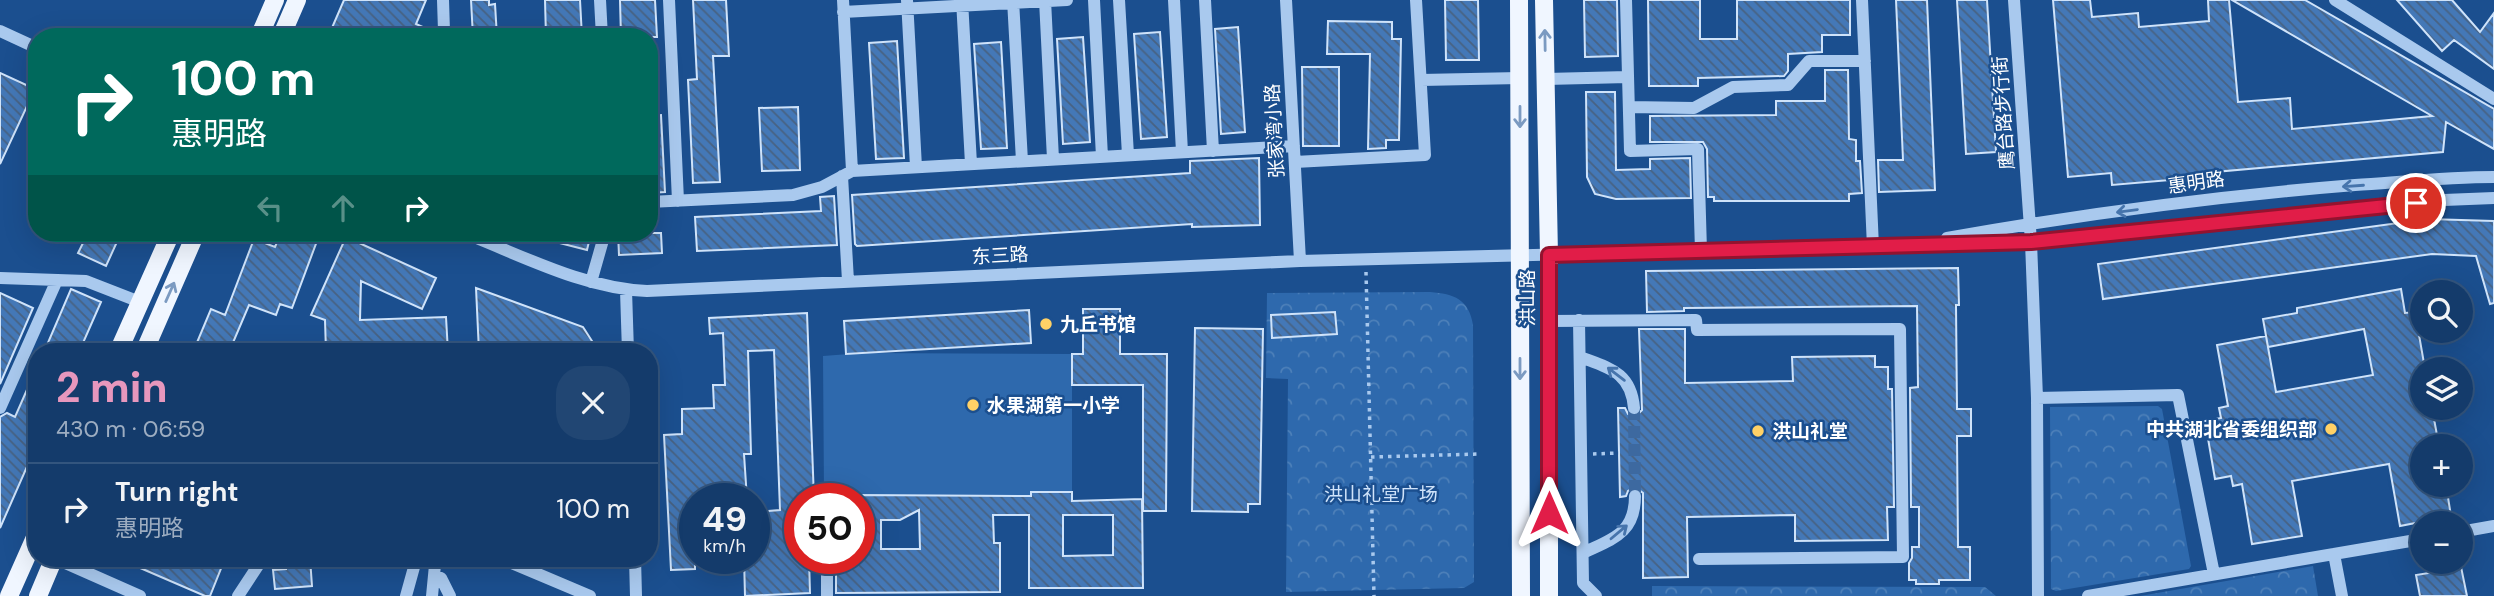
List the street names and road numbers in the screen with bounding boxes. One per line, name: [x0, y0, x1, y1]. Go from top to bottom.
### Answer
street label: 鹰台路步行街: [1987, 55, 2020, 171]
street label: 张家湾小路: [1260, 83, 1289, 179]
street label: 惠明路: [2166, 166, 2226, 199]
street label: 东三路: [971, 242, 1029, 269]
street label: 洪山路: [1515, 269, 1540, 327]

